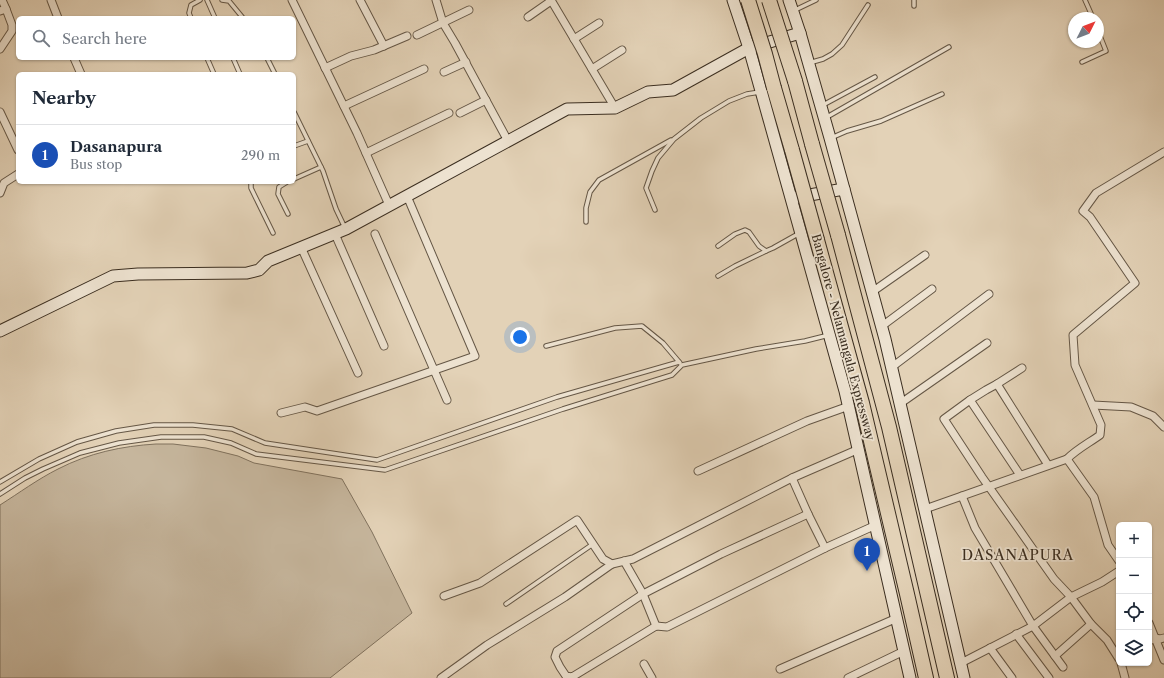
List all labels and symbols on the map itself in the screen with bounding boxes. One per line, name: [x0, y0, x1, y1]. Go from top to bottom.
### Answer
north arrow: [1068, 12, 1104, 48]
street label: Bangalore - Nelamangala Expressway: [809, 232, 878, 442]
your location: [510, 327, 530, 347]
pin: 1: [854, 538, 880, 571]
district label: DASANAPURA: [962, 546, 1074, 564]

